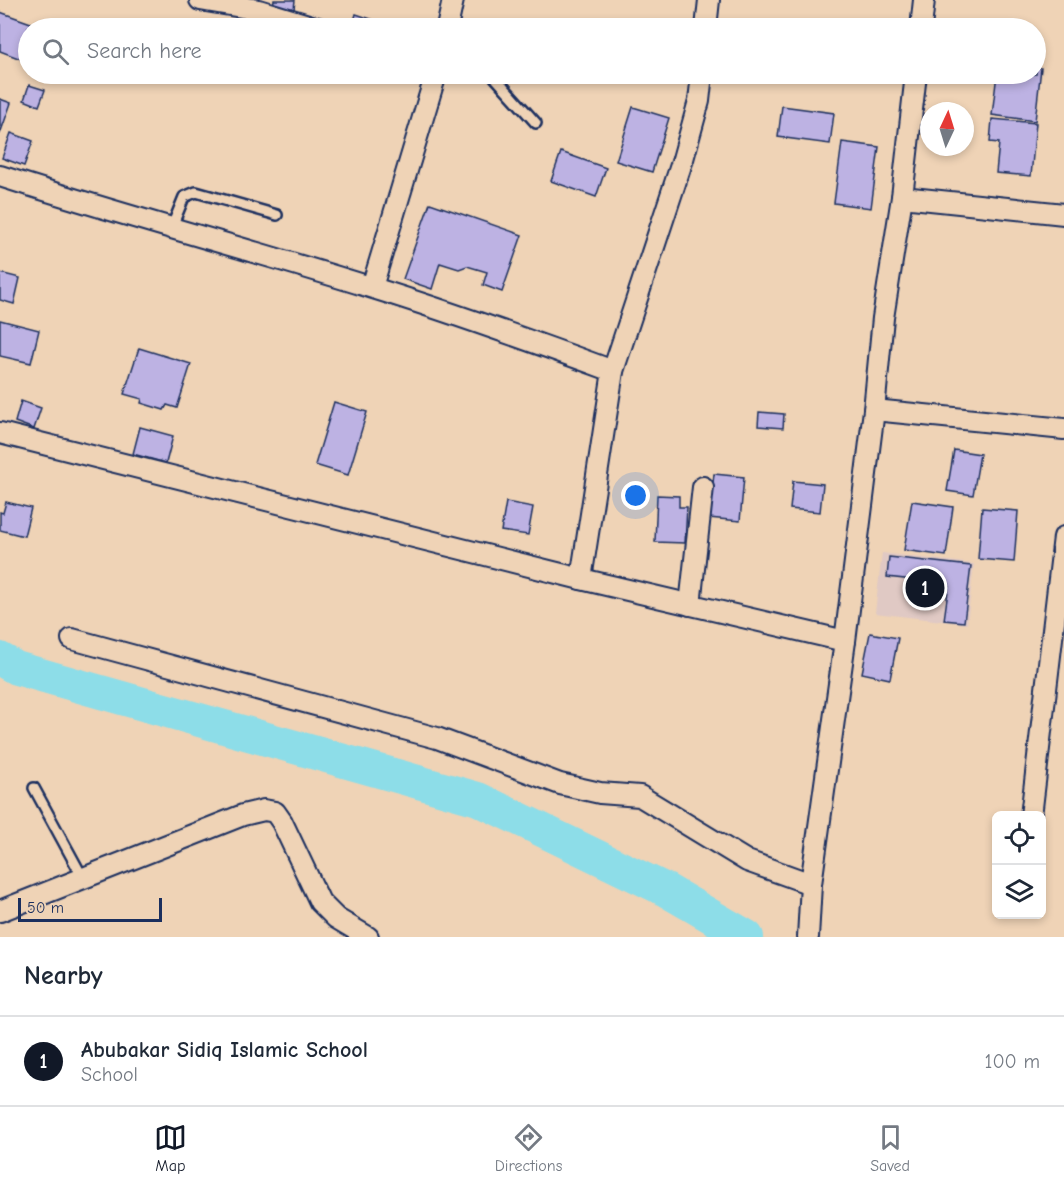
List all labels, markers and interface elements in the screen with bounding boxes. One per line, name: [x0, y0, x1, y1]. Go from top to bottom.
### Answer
search box: [18, 18, 1046, 84]
icon: search: [39, 35, 72, 68]
text: Search here: [87, 38, 202, 64]
north arrow: [920, 102, 974, 156]
your location: [621, 481, 650, 510]
pin: 1: [906, 566, 944, 610]
map controls: [992, 811, 1046, 919]
button: locate: [992, 811, 1046, 865]
button: layers: [992, 865, 1046, 919]
scale bar: [18, 895, 162, 922]
text: 50 m: [27, 899, 64, 917]
text: Nearby: [24, 961, 103, 991]
text: Abubakar Sidiq Islamic School: [81, 1037, 368, 1063]
text: 1: [40, 1050, 47, 1073]
text: 100 m: [985, 1050, 1040, 1073]
text: School: [81, 1063, 138, 1086]
tab: Map: [154, 1121, 187, 1175]
tab: Directions: [495, 1121, 562, 1175]
tab: Saved: [870, 1121, 910, 1175]

